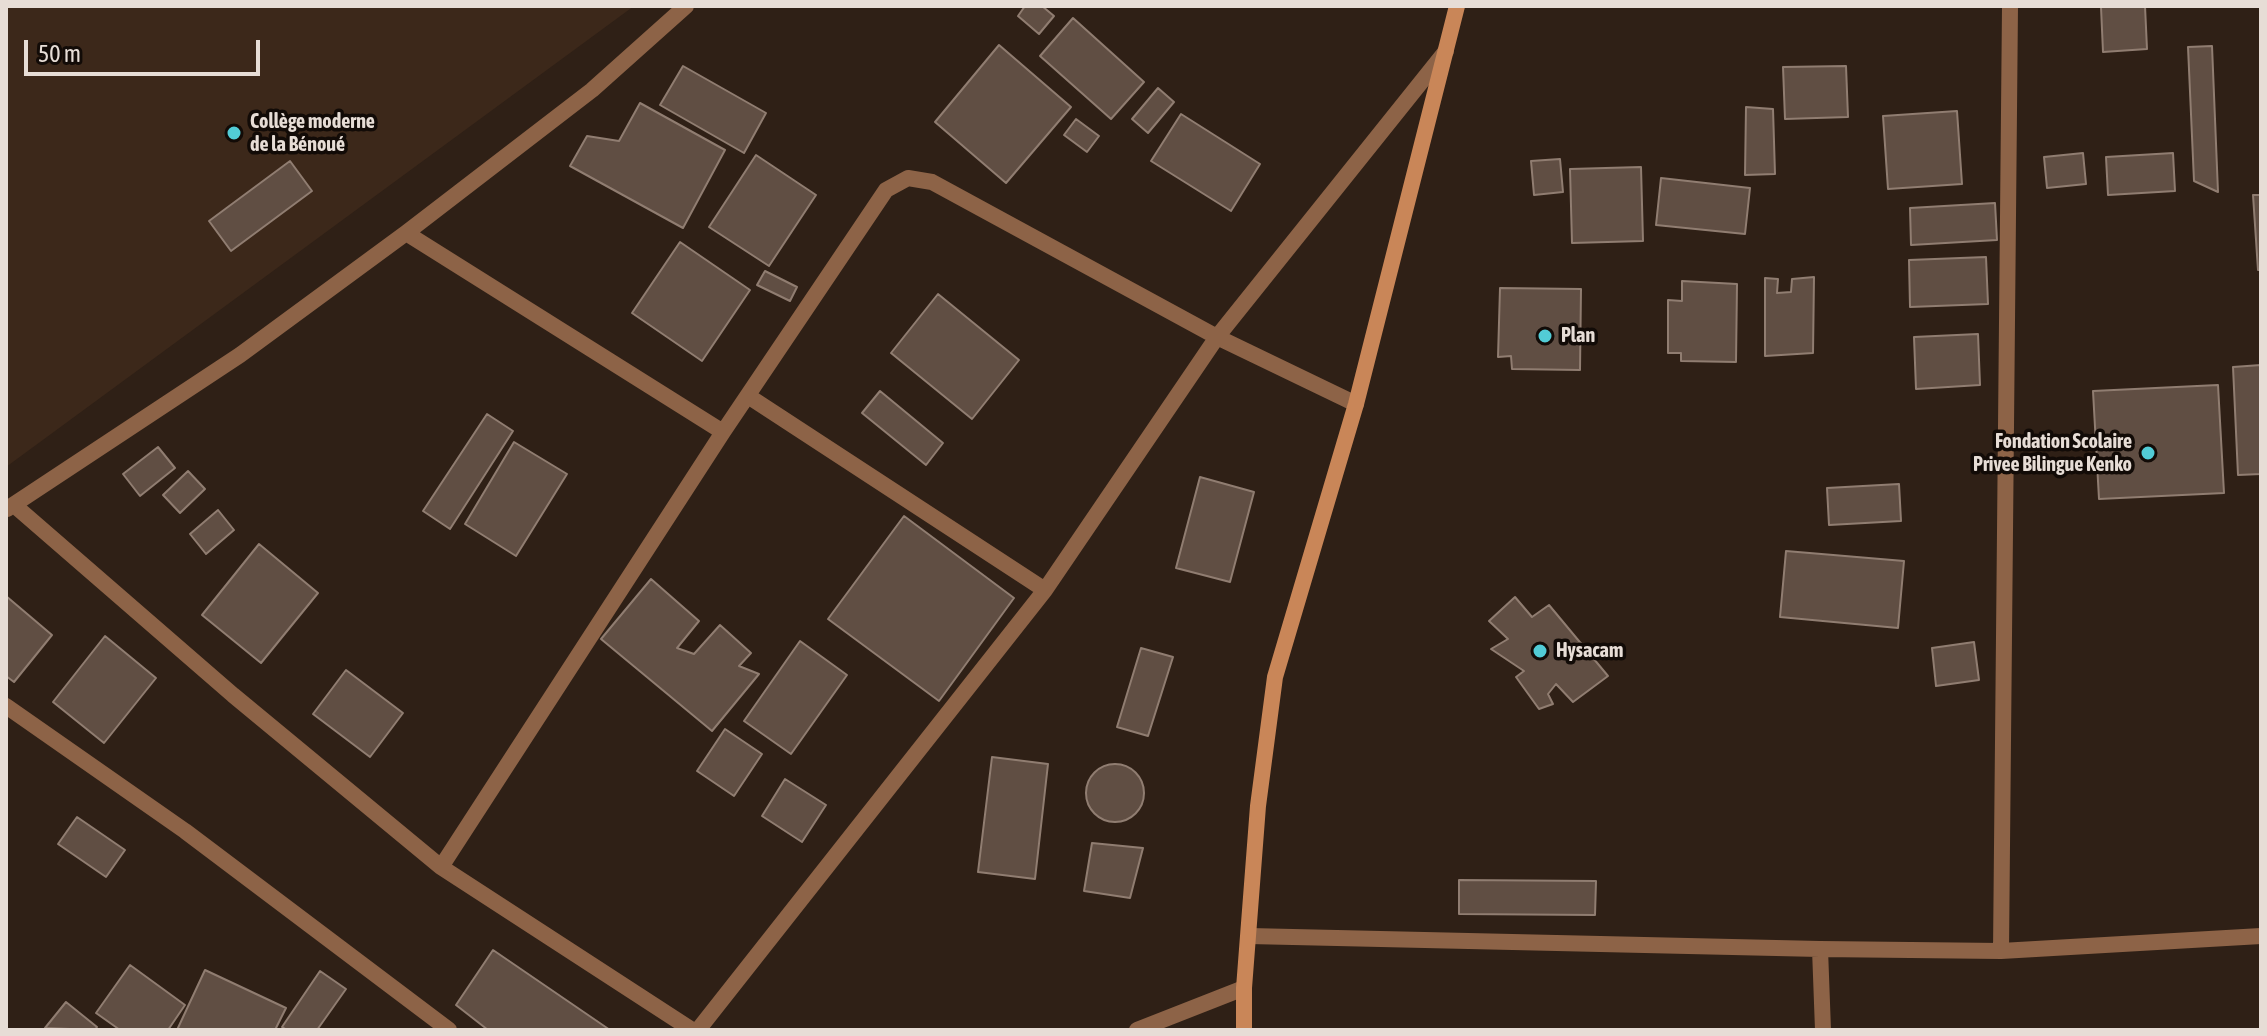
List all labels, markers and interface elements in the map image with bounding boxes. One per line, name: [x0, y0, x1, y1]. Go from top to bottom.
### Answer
scale bar: [28, 24, 264, 74]
text: 50 m: [38, 40, 81, 67]
place label: Collège moderne de la Bénoué: [250, 110, 375, 157]
marker: Collège moderne de la Bénoué: [225, 124, 243, 142]
place label: Plan: [1561, 324, 1595, 348]
marker: Plan: [1536, 327, 1554, 345]
place label: Fondation Scolaire Privee Bilingue Kenko: [1973, 430, 2132, 477]
marker: Fondation Scolaire Privee Bilingue Kenko: [2139, 444, 2157, 462]
place label: Hysacam: [1556, 639, 1623, 663]
marker: Hysacam: [1531, 642, 1549, 660]

